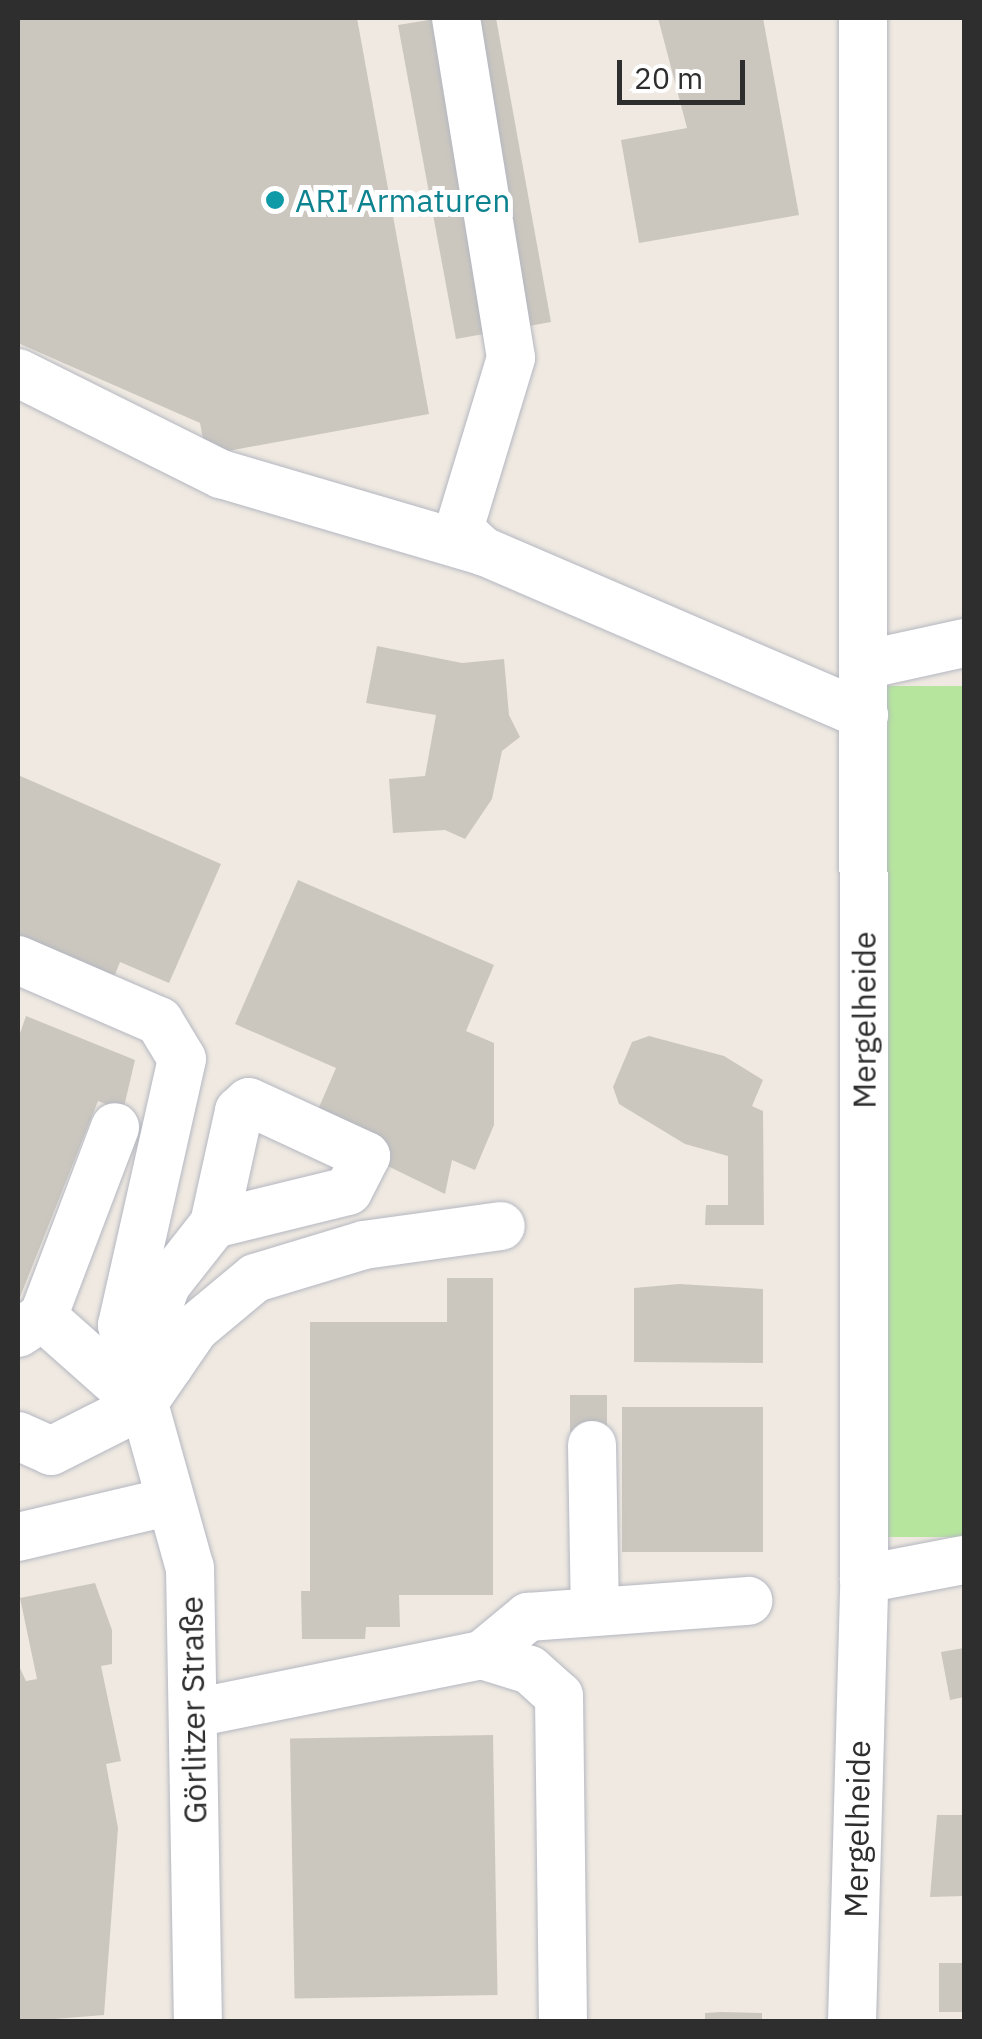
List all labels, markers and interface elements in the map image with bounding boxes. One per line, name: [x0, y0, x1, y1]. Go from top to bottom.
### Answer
scale bar: [622, 40, 750, 102]
text: 20 m: [634, 58, 703, 97]
place label: ARI Armaturen: [295, 181, 510, 219]
marker: ARI Armaturen: [264, 189, 286, 211]
street label: Mergelheide: [845, 931, 883, 1109]
street label: Görlitzer Straße: [172, 1596, 214, 1824]
street label: Mergelheide: [836, 1740, 878, 1918]

